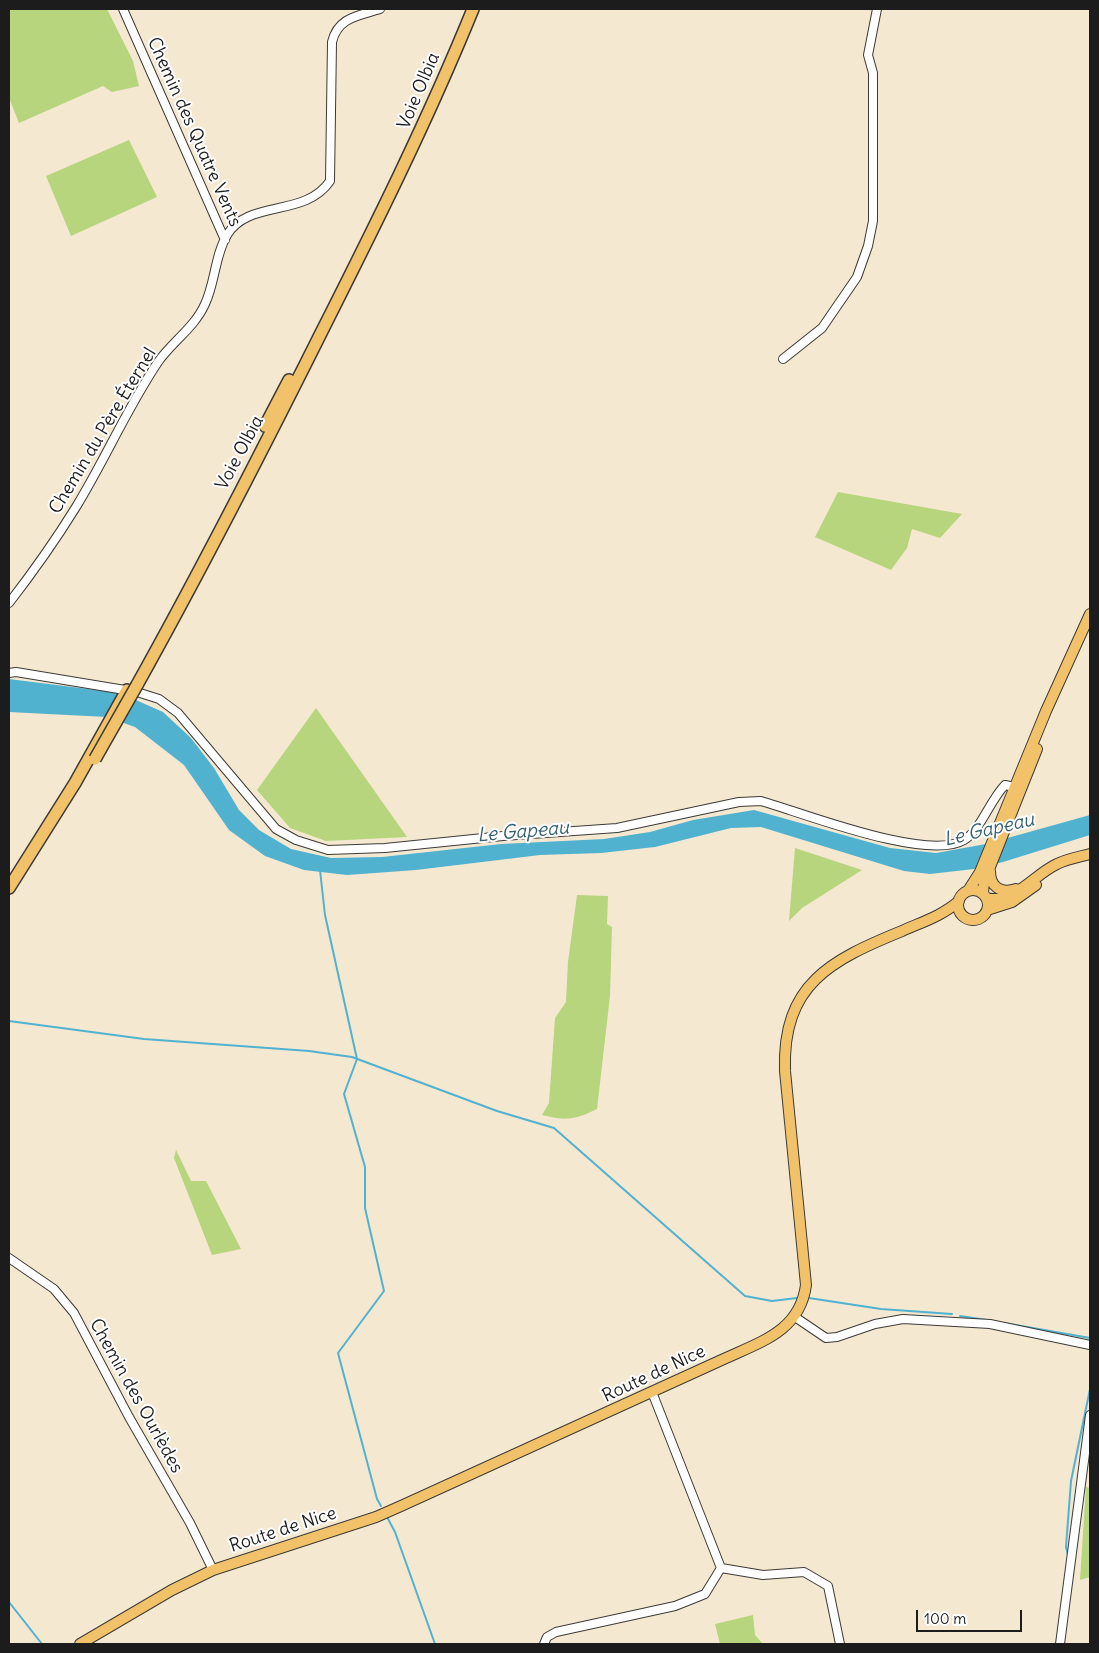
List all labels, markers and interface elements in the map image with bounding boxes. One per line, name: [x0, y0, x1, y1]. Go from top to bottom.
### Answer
street label: Chemin des Quatre Vents: [142, 34, 246, 230]
street label: Voie Olbia: [393, 50, 445, 132]
street label: Chemin du Père Éternel: [45, 344, 161, 518]
street label: Voie Olbia: [211, 412, 269, 494]
water label: Le Gapeau: [942, 809, 1036, 851]
water label: Le Gapeau: [476, 817, 570, 847]
street label: Chemin des Ourlèdes: [85, 1315, 187, 1477]
street label: Route de Nice: [599, 1341, 709, 1407]
street label: Route de Nice: [227, 1503, 339, 1557]
scale bar: [919, 1600, 1025, 1632]
text: 100 m: [924, 1609, 966, 1628]

